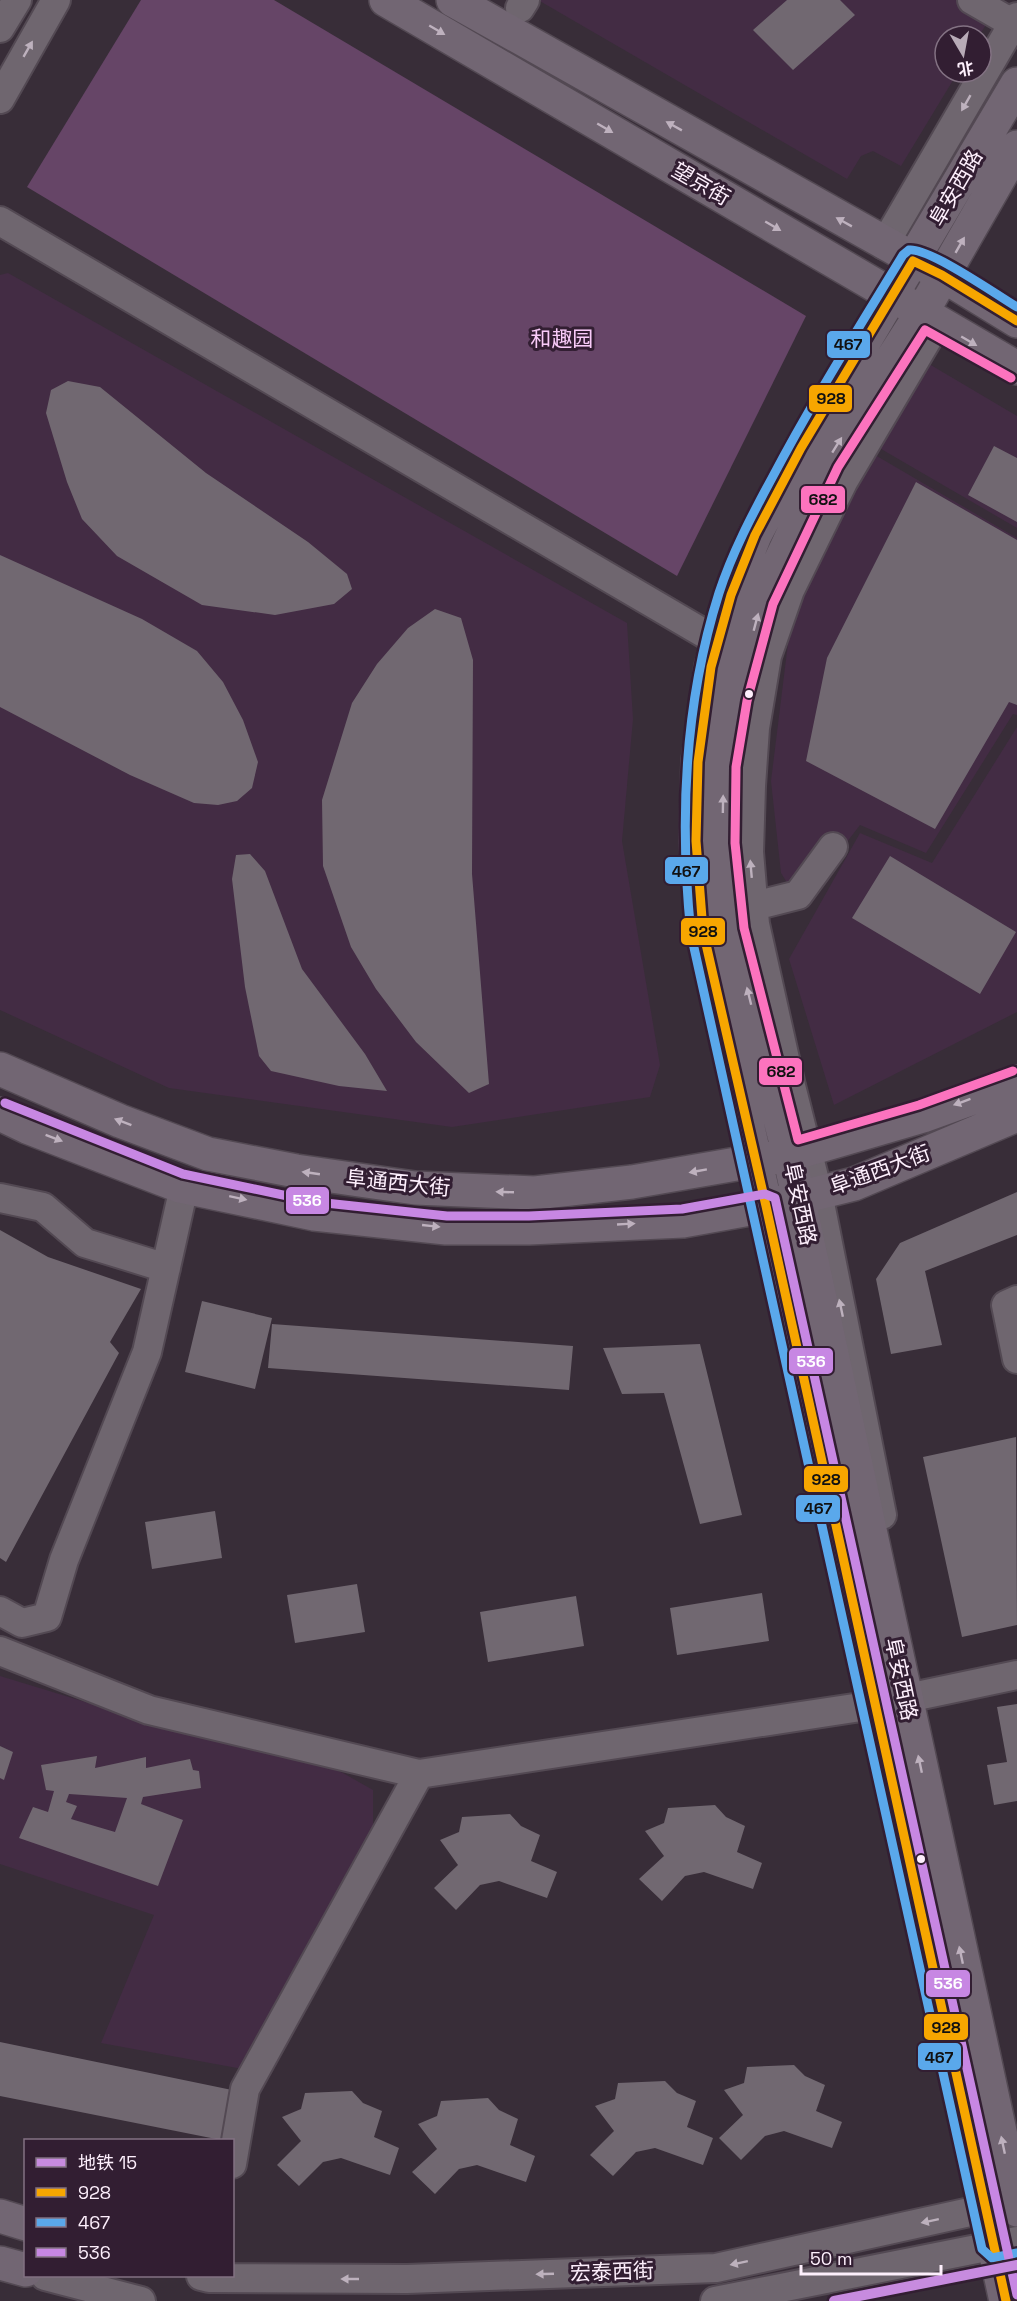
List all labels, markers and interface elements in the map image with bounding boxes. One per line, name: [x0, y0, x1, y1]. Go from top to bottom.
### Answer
one-way arrow: [428, 24, 445, 34]
north arrow: [933, 24, 993, 84]
one-way arrow: [23, 40, 33, 57]
text: 北: [956, 57, 975, 80]
one-way arrow: [961, 95, 971, 112]
one-way arrow: [665, 121, 682, 131]
one-way arrow: [597, 123, 614, 133]
street label: 阜安西路: [923, 145, 988, 231]
street label: 望京街: [667, 156, 735, 211]
one-way arrow: [835, 217, 852, 227]
one-way arrow: [765, 221, 782, 231]
one-way arrow: [955, 236, 965, 253]
park label: 和趣园: [531, 325, 594, 352]
line badge: 467: [826, 330, 871, 359]
text: 467: [834, 334, 862, 355]
one-way arrow: [961, 336, 978, 346]
line badge: 928: [808, 384, 853, 413]
text: 928: [817, 388, 846, 409]
one-way arrow: [832, 437, 843, 453]
line badge: 682: [800, 485, 846, 514]
text: 682: [809, 489, 838, 510]
one-way arrow: [752, 612, 761, 630]
unlabelled marker: [743, 688, 755, 700]
one-way arrow: [719, 794, 728, 813]
line badge: 467: [664, 856, 709, 885]
one-way arrow: [746, 859, 756, 878]
text: 467: [672, 861, 700, 882]
line badge: 928: [680, 917, 726, 946]
text: 928: [689, 921, 718, 942]
one-way arrow: [743, 987, 753, 1005]
line badge: 682: [758, 1057, 803, 1086]
text: 682: [767, 1061, 796, 1082]
one-way arrow: [953, 1097, 971, 1107]
one-way arrow: [114, 1117, 132, 1127]
one-way arrow: [45, 1133, 63, 1143]
street label: 阜通西大街: [826, 1139, 934, 1200]
street label: 阜安西路: [779, 1160, 822, 1248]
street label: 阜通西大街: [344, 1164, 452, 1201]
one-way arrow: [688, 1167, 707, 1176]
one-way arrow: [301, 1169, 320, 1178]
line badge: 536: [285, 1186, 330, 1215]
one-way arrow: [495, 1187, 514, 1196]
text: 536: [292, 1190, 322, 1211]
one-way arrow: [229, 1194, 248, 1203]
one-way arrow: [616, 1219, 635, 1228]
one-way arrow: [422, 1221, 441, 1231]
one-way arrow: [836, 1299, 846, 1318]
line badge: 536: [788, 1347, 834, 1375]
text: 536: [796, 1351, 826, 1372]
line badge: 928: [803, 1465, 849, 1493]
text: 928: [812, 1469, 841, 1490]
line badge: 467: [795, 1494, 841, 1523]
text: 467: [804, 1498, 832, 1519]
street label: 阜安西路: [880, 1635, 923, 1723]
one-way arrow: [914, 1755, 924, 1774]
unlabelled marker: [915, 1853, 927, 1865]
one-way arrow: [956, 1945, 965, 1964]
line badge: 536: [925, 1969, 971, 1998]
text: 536: [933, 1973, 963, 1994]
line badge: 928: [923, 2013, 969, 2041]
text: 928: [932, 2017, 961, 2038]
line badge: 467: [917, 2042, 962, 2071]
text: 467: [925, 2047, 953, 2068]
one-way arrow: [998, 2136, 1007, 2155]
legend: [24, 2139, 234, 2277]
text: 地铁 15: [78, 2151, 137, 2174]
text: 928: [78, 2181, 111, 2204]
text: 467: [78, 2211, 110, 2234]
one-way arrow: [920, 2217, 939, 2227]
scale bar: [801, 2238, 940, 2276]
text: 536: [78, 2241, 111, 2264]
text: 50 m: [810, 2247, 852, 2270]
street label: 宏泰西街: [570, 2257, 654, 2286]
one-way arrow: [729, 2259, 748, 2268]
one-way arrow: [535, 2270, 554, 2279]
one-way arrow: [340, 2274, 359, 2284]

